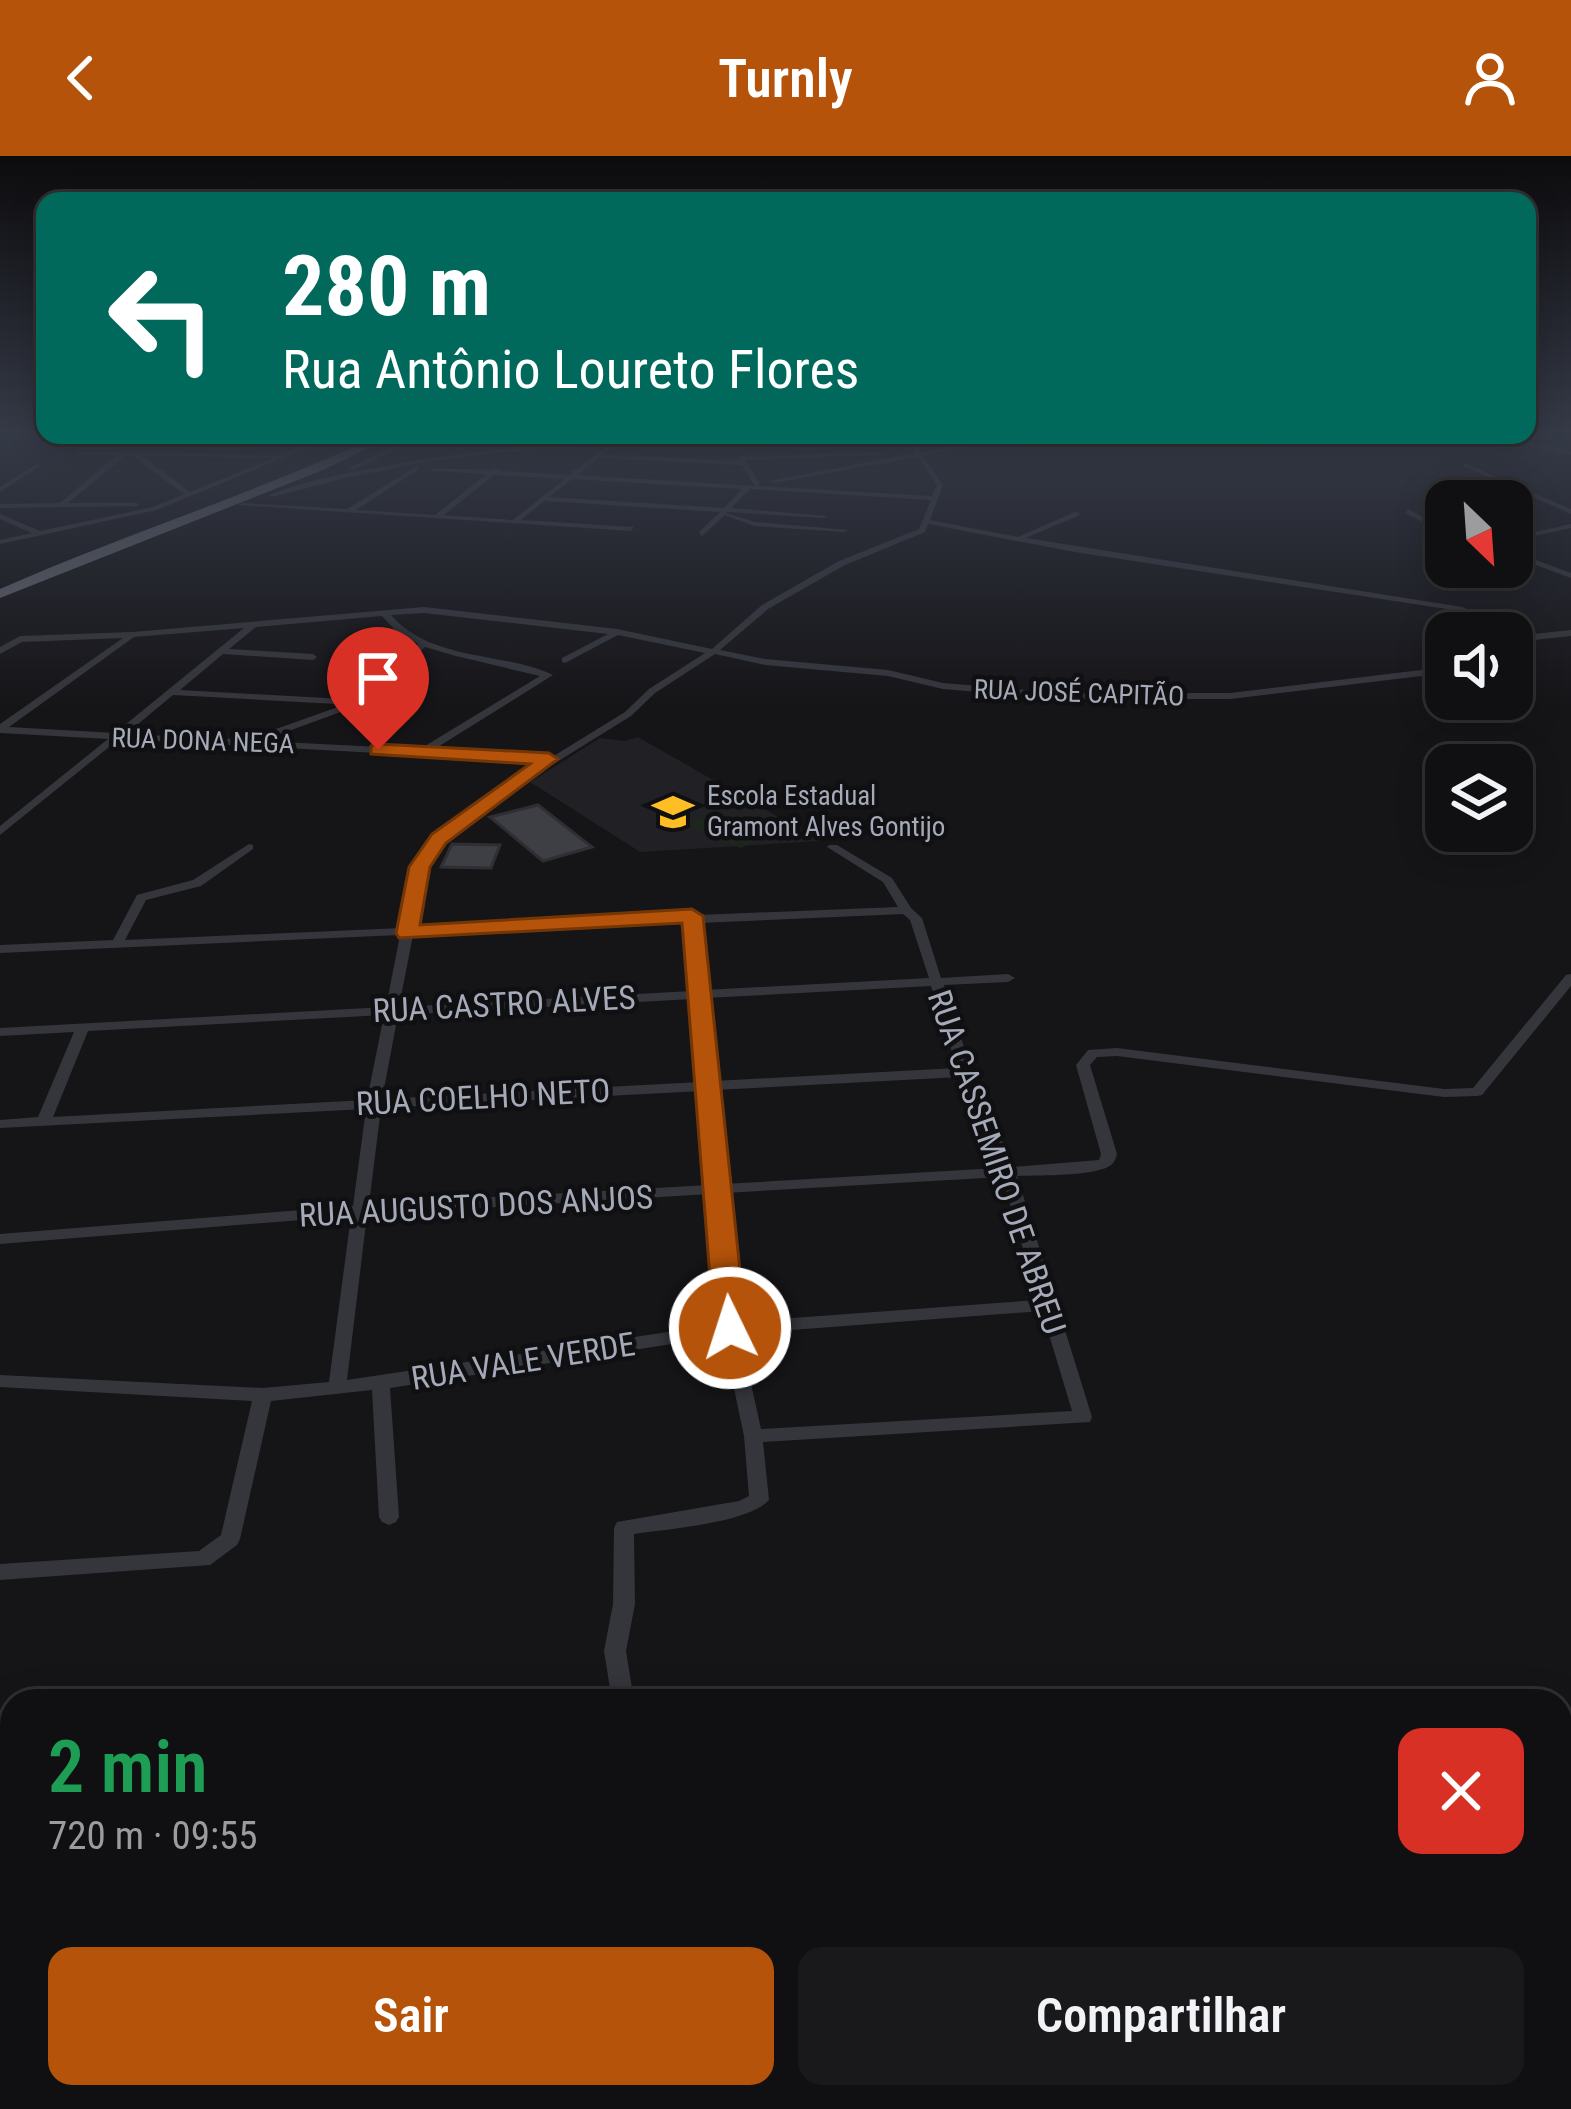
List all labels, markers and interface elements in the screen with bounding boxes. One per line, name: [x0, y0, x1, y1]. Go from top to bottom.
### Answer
icon: back: [48, 45, 114, 111]
icon: person: [1457, 45, 1523, 111]
text: Turnly: [718, 47, 853, 110]
text: 280 m: [282, 237, 491, 336]
icon: left: [84, 240, 240, 396]
text: Rua Antônio Loureto Flores: [282, 338, 859, 401]
north arrow: [1425, 480, 1533, 588]
map controls: [1425, 480, 1533, 852]
button: sound: [1425, 612, 1533, 720]
pin: [327, 627, 429, 750]
icon: arrive: [345, 645, 411, 711]
street label: RUA JOSÉ CAPITÃO: [973, 672, 1185, 713]
street label: RUA DONA NEGA: [111, 722, 295, 760]
button: layers: [1425, 744, 1533, 852]
place label: Escola Estadual Gramont Alves Gontijo: [707, 780, 945, 843]
school or university icon: Escola Estadual Gramont Alves Gontijo: [650, 789, 696, 835]
street label: RUA CASTRO ALVES: [372, 978, 636, 1030]
street label: RUA CASSEMIRO DE ABREU: [920, 985, 1074, 1339]
street label: RUA COELHO NETO: [355, 1071, 611, 1123]
street label: RUA AUGUSTO DOS ANJOS: [298, 1177, 654, 1235]
position arrow: [667, 1265, 793, 1391]
street label: RUA VALE VERDE: [408, 1324, 638, 1398]
text: 2 min: [48, 1725, 207, 1810]
button: close: [1398, 1728, 1524, 1854]
text: 720 m · 09:55: [48, 1813, 258, 1859]
button: Sair: [48, 1947, 774, 2085]
button: Compartilhar: [798, 1947, 1524, 2085]

